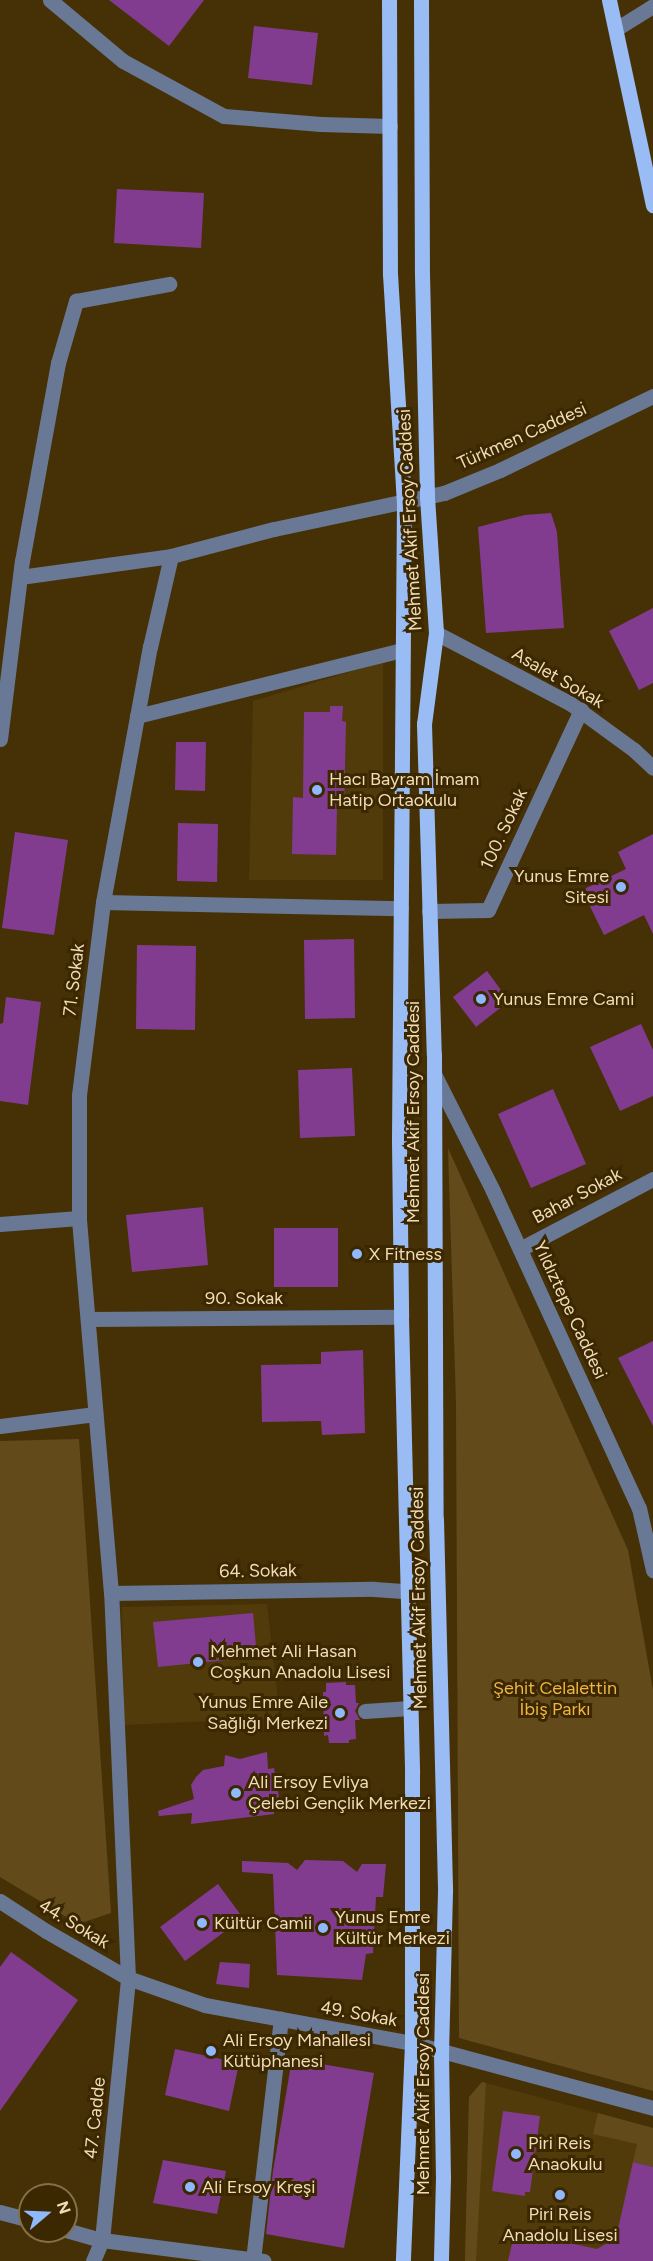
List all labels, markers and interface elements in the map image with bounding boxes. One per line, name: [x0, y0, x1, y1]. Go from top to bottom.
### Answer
street label: Türkmen Caddesi: [454, 398, 590, 474]
street label: Mehmet Akif Ersoy Caddesi: [393, 408, 427, 632]
street label: Asalet Sokak: [508, 643, 608, 713]
place label: Hacı Bayram İmam Hatip Ortaokulu: [329, 769, 479, 812]
marker: Hacı Bayram İmam Hatip Ortaokulu: [310, 783, 324, 797]
street label: 100. Sokak: [476, 785, 532, 873]
place label: Yunus Emre Sitesi: [514, 866, 609, 908]
marker: Yunus Emre Sitesi: [614, 880, 628, 894]
street label: 71. Sokak: [59, 942, 89, 1018]
place label: Yunus Emre Cami: [493, 988, 634, 1010]
marker: Yunus Emre Cami: [474, 992, 488, 1006]
street label: Mehmet Akif Ersoy Caddesi: [402, 1001, 424, 1223]
street label: Bahar Sokak: [529, 1163, 625, 1229]
street label: Yıldıztepe Caddesi: [529, 1238, 611, 1382]
place label: X Fitness: [369, 1243, 442, 1265]
marker: X Fitness: [350, 1247, 364, 1261]
street label: 90. Sokak: [205, 1287, 283, 1309]
street label: Mehmet Akif Ersoy Caddesi: [406, 1487, 432, 1709]
street label: 64. Sokak: [219, 1560, 297, 1582]
place label: Mehmet Ali Hasan Coşkun Anadolu Lisesi: [210, 1641, 390, 1684]
marker: Mehmet Ali Hasan Coşkun Anadolu Lisesi: [191, 1655, 205, 1669]
park label: Şehit Celalettin İbiş Parkı: [493, 1678, 617, 1720]
place label: Yunus Emre Aile Sağlığı Merkezi: [198, 1692, 328, 1734]
marker: Yunus Emre Aile Sağlığı Merkezi: [333, 1706, 347, 1720]
place label: Ali Ersoy Evliya Çelebi Gençlik Merkezi: [248, 1772, 431, 1814]
marker: Ali Ersoy Evliya Çelebi Gençlik Merkezi: [229, 1786, 243, 1800]
street label: 44. Sokak: [35, 1895, 113, 1953]
place label: Yunus Emre Kültür Merkezi: [335, 1907, 450, 1950]
place label: Kültür Camii: [214, 1912, 312, 1934]
marker: Kültür Camii: [195, 1916, 209, 1930]
marker: Yunus Emre Kültür Merkezi: [316, 1921, 330, 1935]
street label: Mehmet Akif Ersoy Caddesi: [412, 1973, 434, 2195]
street label: 49. Sokak: [319, 1997, 399, 2031]
place label: Ali Ersoy Mahallesi Kütüphanesi: [223, 2030, 371, 2072]
marker: Ali Ersoy Mahallesi Kütüphanesi: [204, 2044, 218, 2058]
street label: 47. Cadde: [80, 2076, 110, 2160]
place label: Piri Reis Anaokulu: [528, 2133, 603, 2176]
marker: Piri Reis Anaokulu: [509, 2147, 523, 2161]
place label: Ali Ersoy Kreşi: [202, 2176, 316, 2198]
marker: Ali Ersoy Kreşi: [183, 2180, 197, 2194]
north arrow: [18, 2183, 78, 2243]
marker: Piri Reis Anadolu Lisesi: [553, 2188, 567, 2202]
text: N: [53, 2199, 75, 2217]
place label: Piri Reis Anadolu Lisesi: [502, 2204, 618, 2246]

